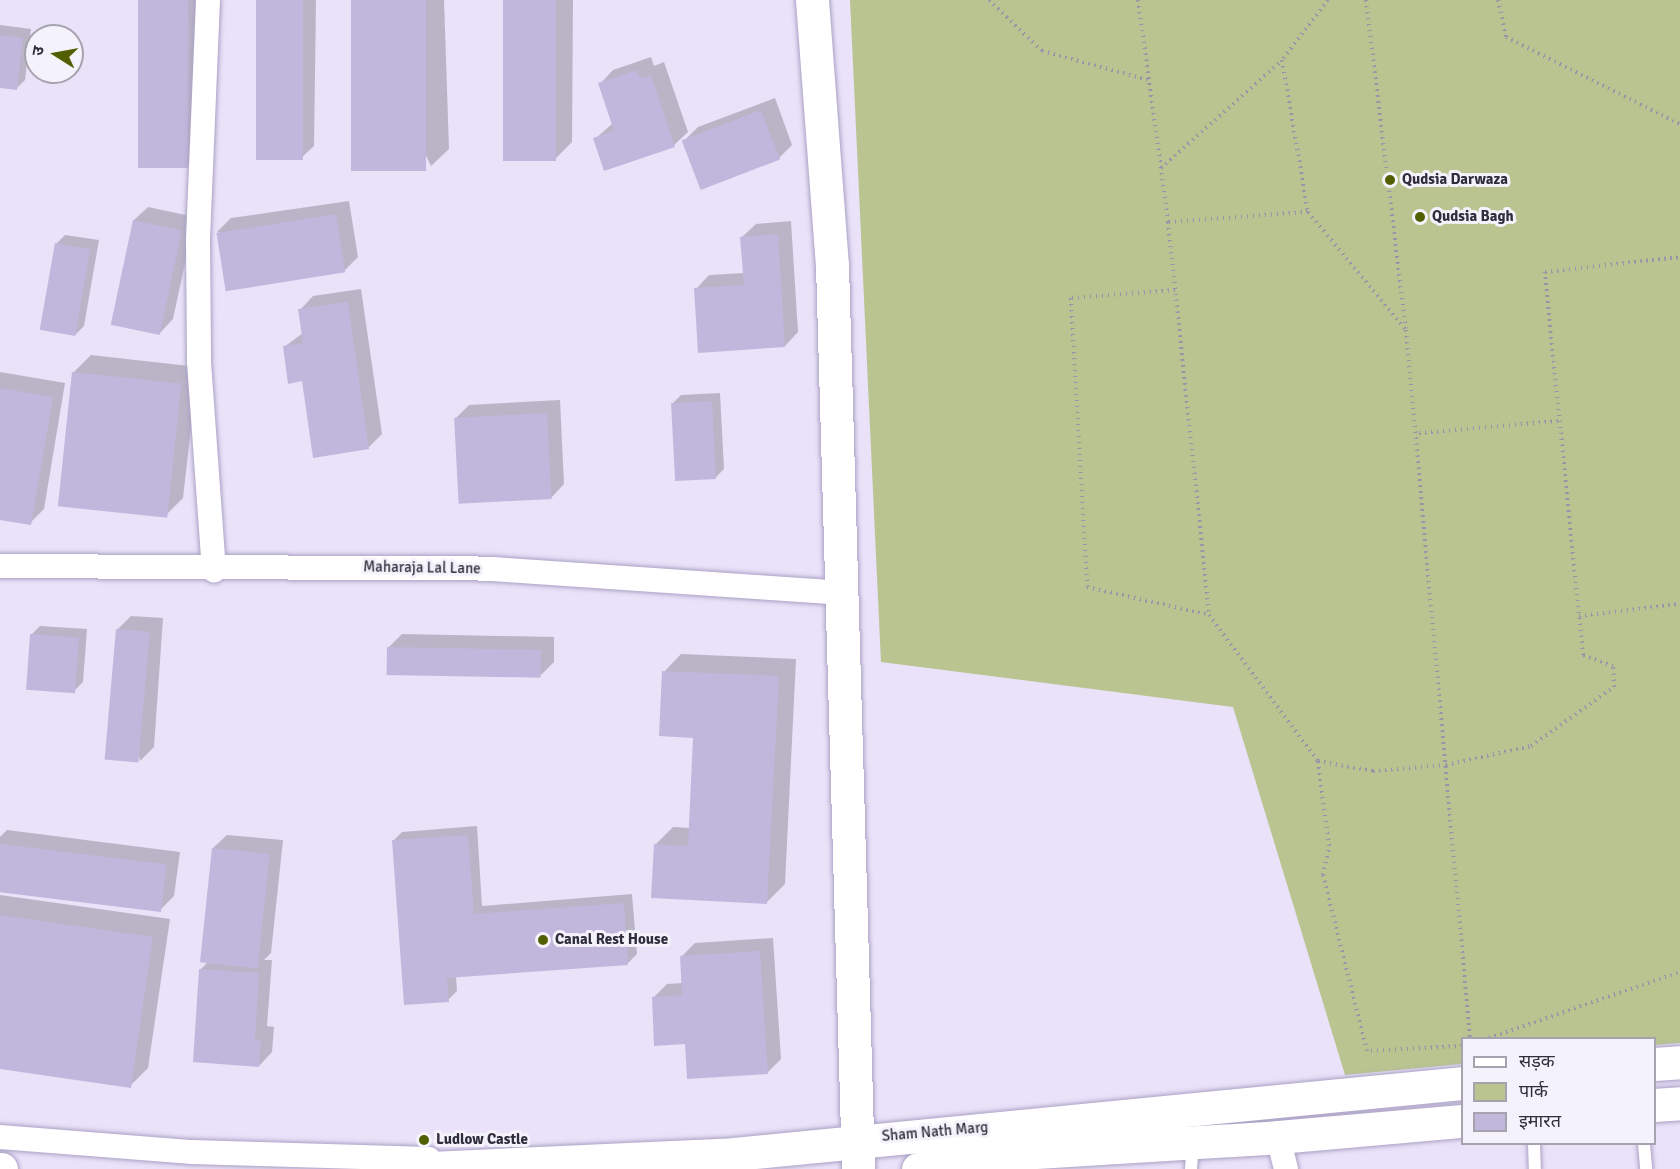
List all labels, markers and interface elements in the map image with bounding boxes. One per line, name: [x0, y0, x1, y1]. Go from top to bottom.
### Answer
north arrow: [24, 24, 84, 84]
text: उ: [28, 44, 49, 57]
place label: Qudsia Darwaza: [1402, 171, 1508, 189]
marker: Qudsia Darwaza: [1383, 173, 1397, 187]
place label: Qudsia Bagh: [1432, 208, 1514, 226]
marker: Qudsia Bagh: [1413, 210, 1427, 224]
street label: Maharaja Lal Lane: [363, 558, 481, 578]
place label: Canal Rest House: [555, 931, 668, 949]
marker: Canal Rest House: [536, 933, 550, 947]
legend: [1461, 1037, 1656, 1145]
text: सड़क: [1519, 1050, 1555, 1072]
text: पार्क: [1519, 1080, 1548, 1102]
text: इमारत: [1519, 1110, 1561, 1132]
street label: Sham Nath Marg: [881, 1118, 989, 1146]
place label: Ludlow Castle: [436, 1131, 528, 1149]
marker: Ludlow Castle: [417, 1133, 431, 1147]

